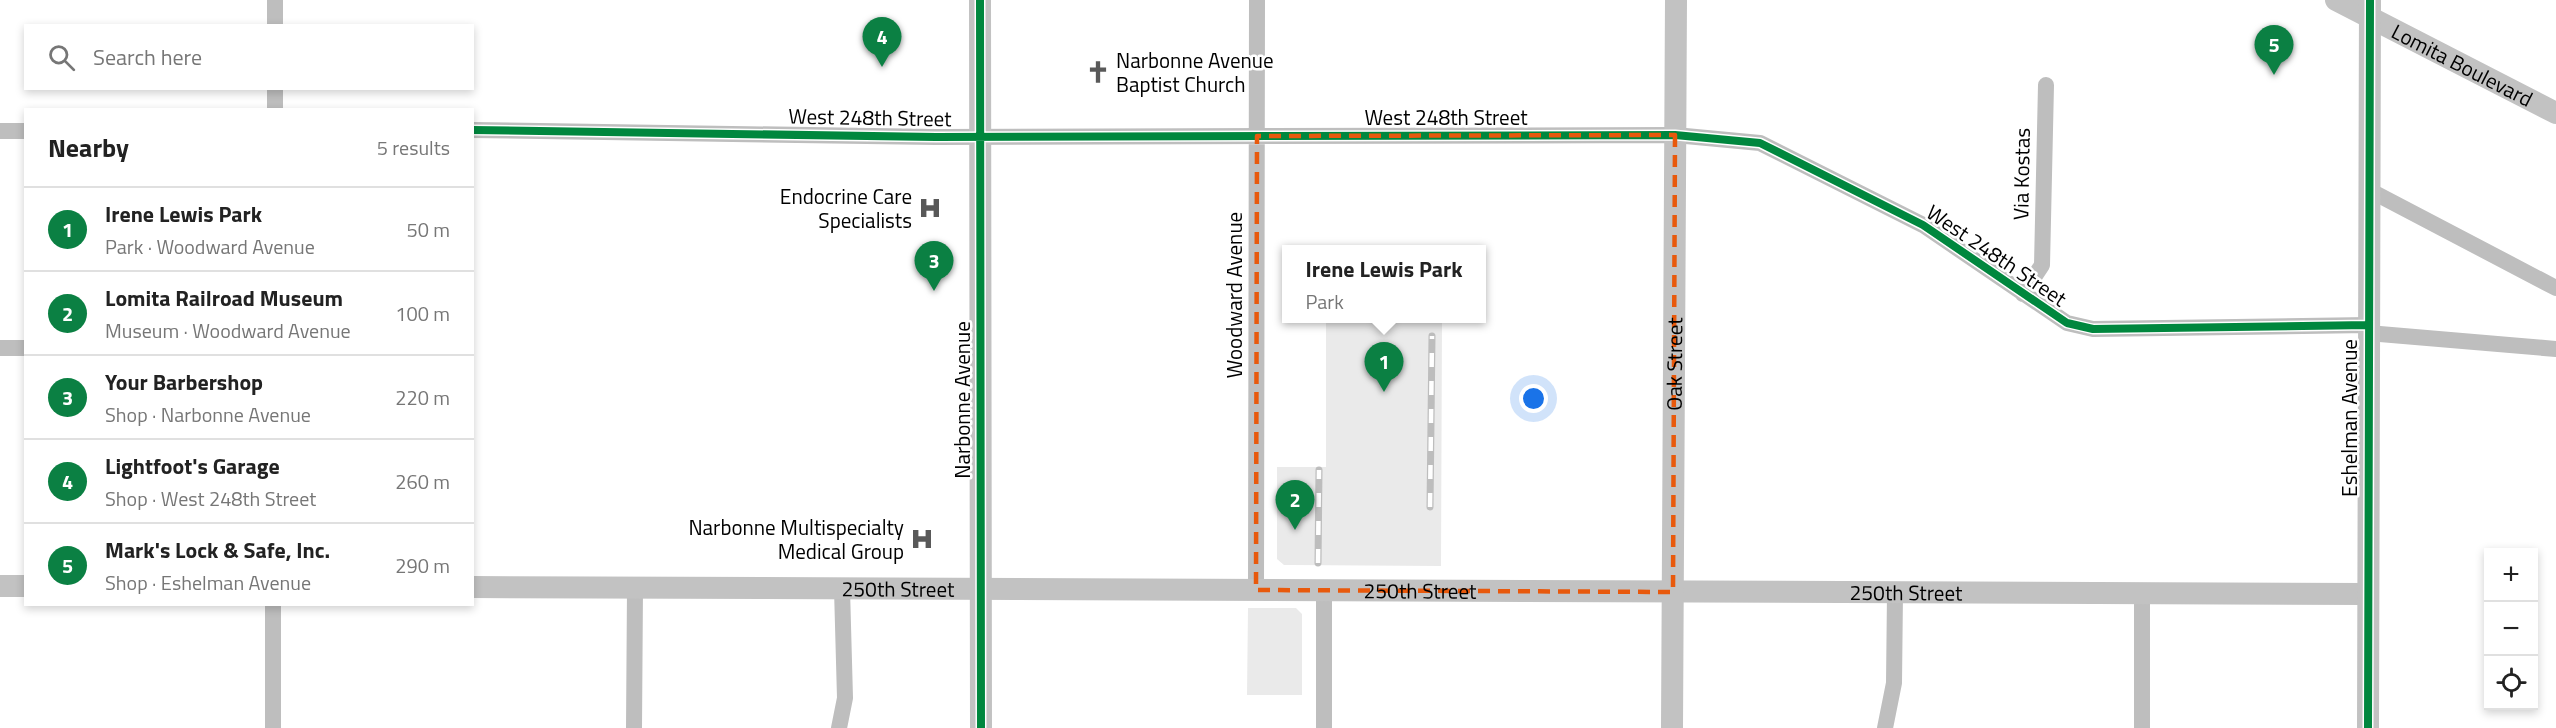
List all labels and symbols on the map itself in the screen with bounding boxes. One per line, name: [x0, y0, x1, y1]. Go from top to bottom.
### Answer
street label: Lomita Boulevard: [2386, 15, 2538, 114]
pin: 4: [862, 17, 902, 67]
pin: 5: [2254, 26, 2294, 75]
place label: Narbonne Avenue Baptist Church: [1116, 44, 1274, 100]
church icon: Narbonne Avenue Baptist Church: [1085, 59, 1111, 85]
street label: West 248th Street: [788, 100, 953, 134]
street label: West 248th Street: [1364, 101, 1528, 133]
street label: Via Kostas: [2004, 128, 2038, 220]
place label: Endocrine Care Specialists: [780, 180, 912, 236]
hospital icon: Endocrine Care Specialists: [917, 195, 943, 221]
street label: West 248th Street: [1920, 196, 2074, 314]
street label: Woodward Avenue: [1218, 212, 1250, 378]
pin: 3: [914, 242, 954, 291]
street label: Oak Street: [1658, 317, 1690, 411]
street label: Narbonne Avenue: [946, 321, 978, 479]
street label: Eshelman Avenue: [2333, 339, 2365, 497]
pin: 1: [1364, 342, 1404, 392]
your location: [1519, 384, 1548, 413]
pin: 2: [1276, 480, 1314, 530]
place label: Narbonne Multispecialty Medical Group: [688, 511, 904, 567]
hospital icon: Narbonne Multispecialty Medical Group: [909, 526, 935, 552]
street label: 250th Street: [842, 572, 955, 605]
street label: 250th Street: [1364, 574, 1477, 607]
street label: 250th Street: [1850, 576, 1963, 609]

